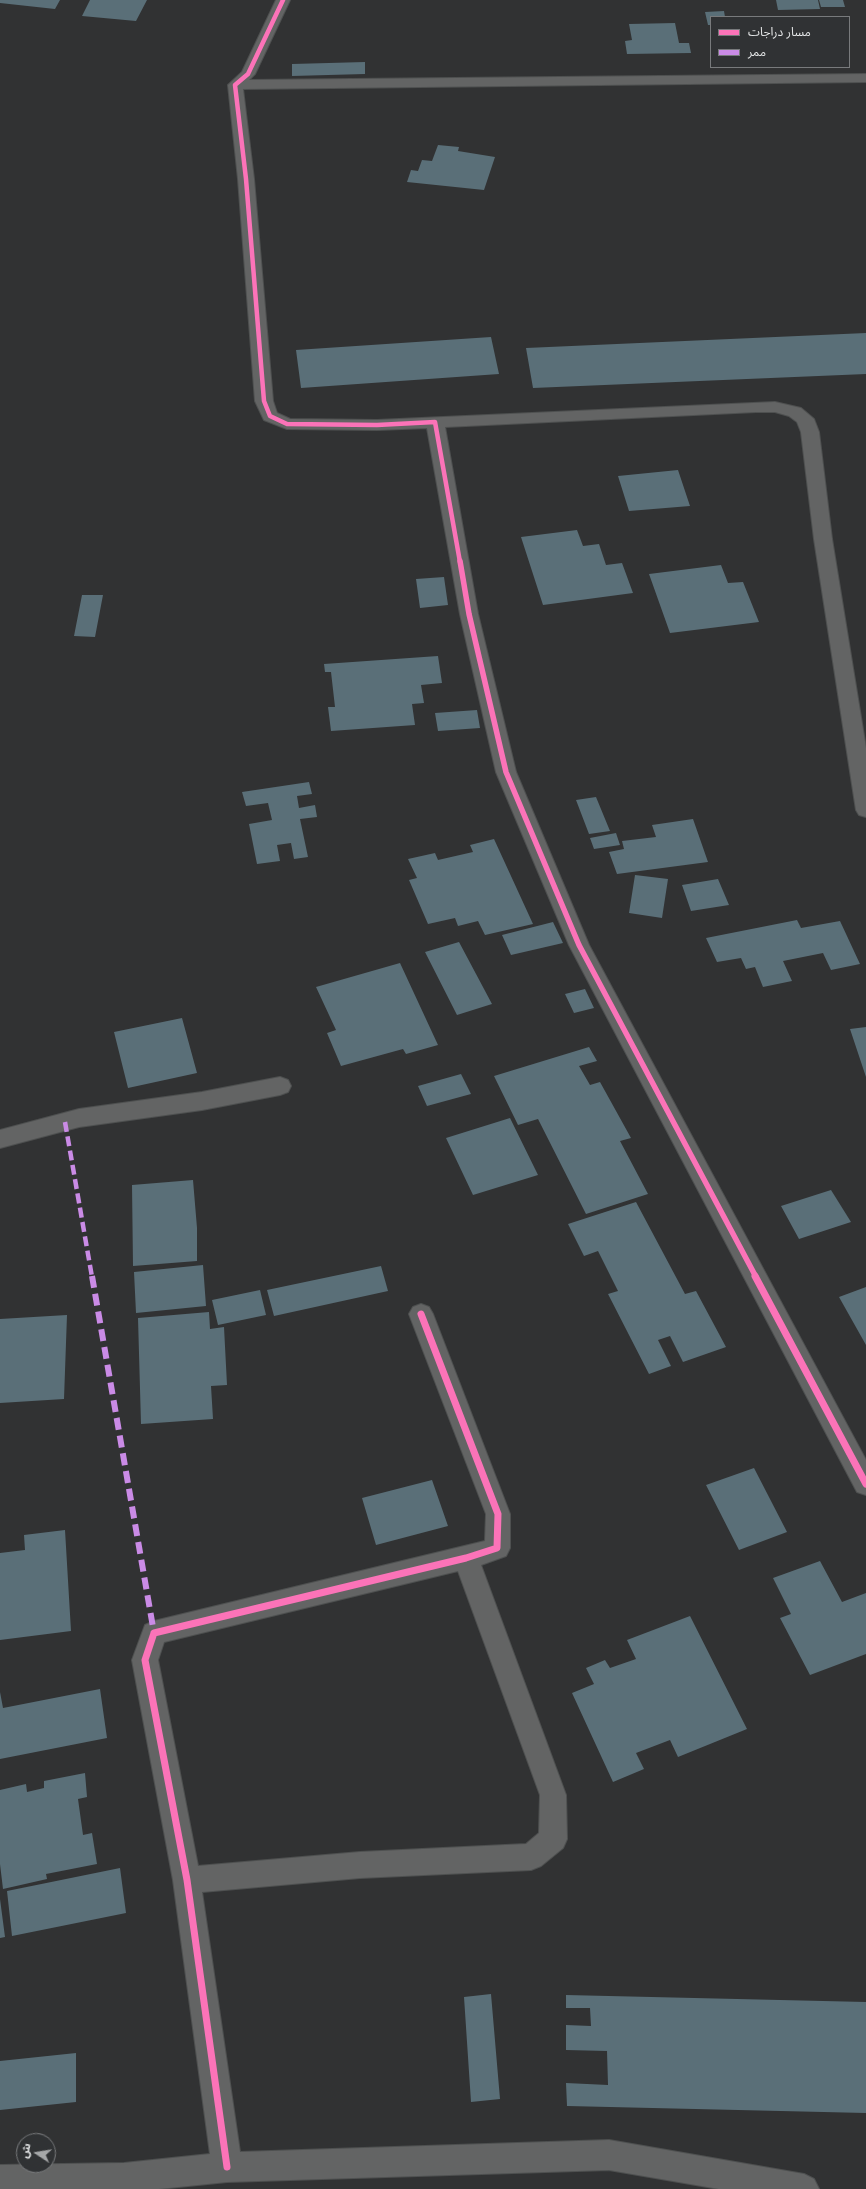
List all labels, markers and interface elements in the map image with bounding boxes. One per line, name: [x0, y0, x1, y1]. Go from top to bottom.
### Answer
legend: [710, 16, 850, 68]
text: مسار دراجات: [748, 25, 811, 39]
text: ممر: [748, 45, 766, 59]
north arrow: [16, 2133, 56, 2173]
text: ش: [18, 2142, 33, 2159]

